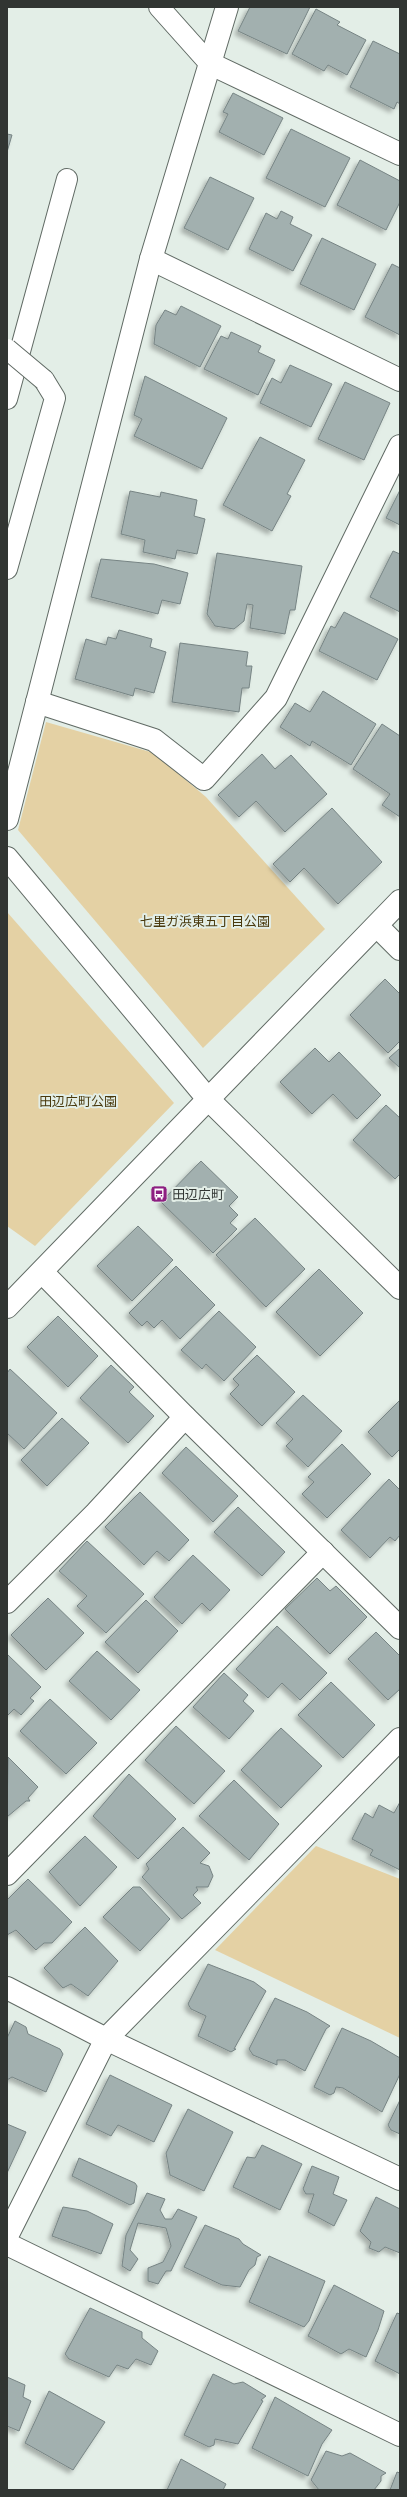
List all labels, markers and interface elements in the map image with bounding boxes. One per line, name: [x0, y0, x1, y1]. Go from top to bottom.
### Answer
park label: 七里ガ浜東五丁目公園: [140, 913, 270, 931]
park label: 田辺広町公園: [39, 1093, 117, 1111]
bus stop icon: 田辺広町: [149, 1184, 169, 1204]
place label: 田辺広町: [172, 1186, 224, 1204]

